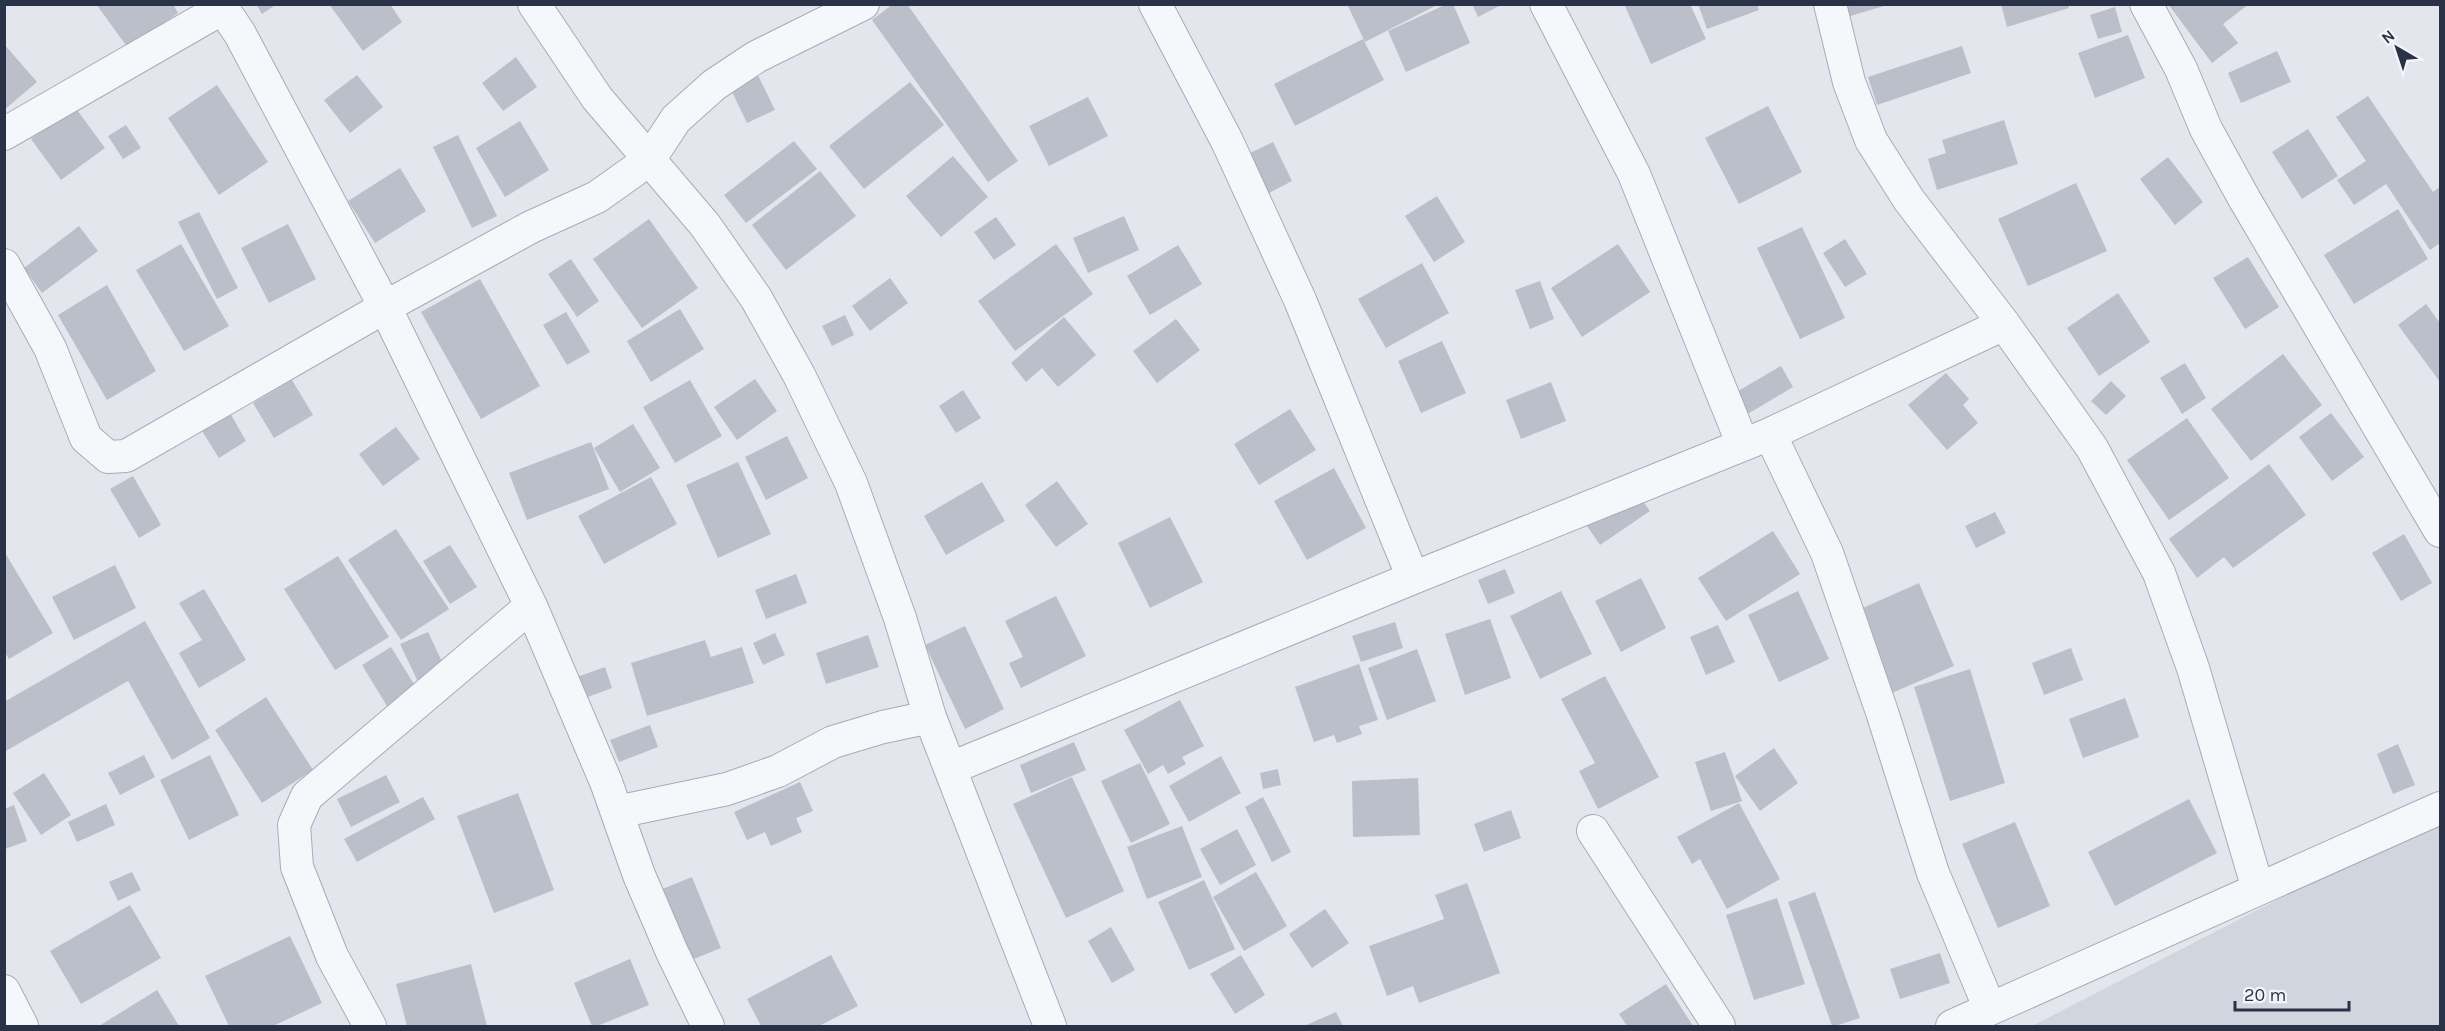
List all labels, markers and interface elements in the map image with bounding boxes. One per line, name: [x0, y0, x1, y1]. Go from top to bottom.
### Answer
north arrow: [2367, 18, 2427, 78]
text: N: [2377, 26, 2398, 48]
scale bar: [2235, 974, 2349, 1012]
text: 20 m: [2244, 984, 2286, 1006]

